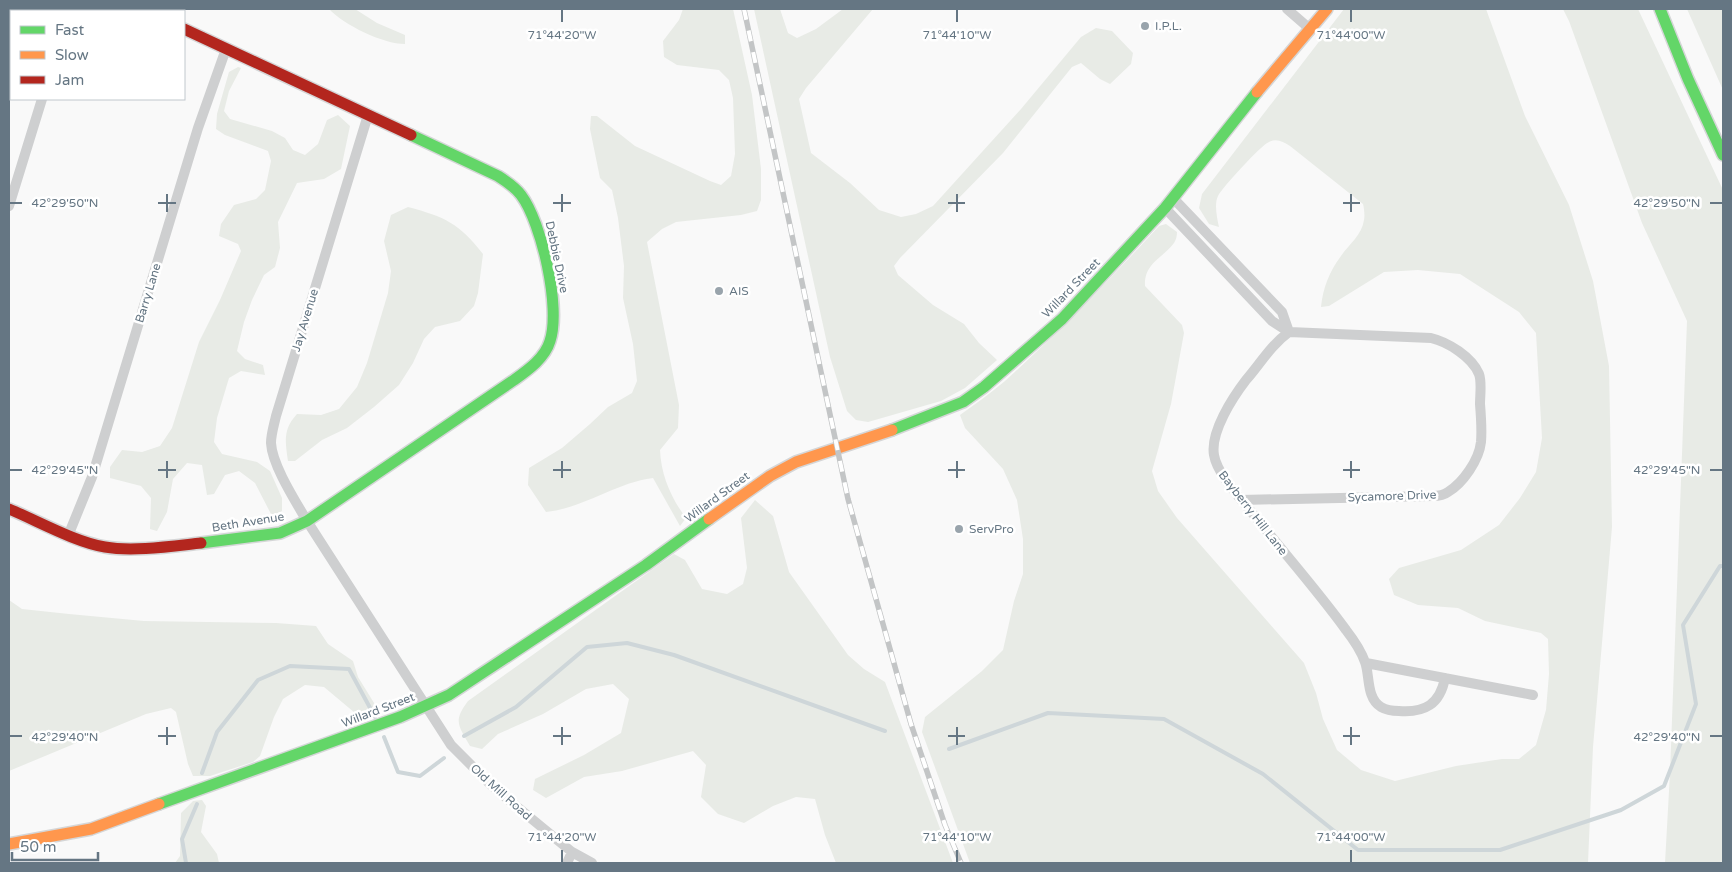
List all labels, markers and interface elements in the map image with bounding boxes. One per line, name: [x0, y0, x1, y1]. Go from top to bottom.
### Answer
legend: [10, 10, 185, 100]
place label: I.P.L.: [1155, 19, 1182, 33]
marker: I.P.L.: [1139, 20, 1151, 32]
text: Fast: [55, 21, 85, 39]
text: 71°44'20"W: [527, 28, 597, 42]
text: 71°44'10"W: [922, 28, 992, 42]
text: 71°44'00"W: [1316, 28, 1386, 42]
text: Slow: [55, 46, 89, 64]
text: Jam: [55, 71, 84, 89]
text: 42°29'50"N: [32, 196, 99, 210]
text: 42°29'50"N: [1634, 196, 1701, 210]
street label: Debbie Drive: [543, 220, 571, 294]
street label: Willard Street: [1039, 255, 1103, 321]
street label: Barry Lane: [132, 261, 164, 324]
place label: AIS: [729, 284, 749, 298]
marker: AIS: [713, 285, 725, 297]
street label: Jay Avenue: [289, 287, 321, 353]
text: 42°29'45"N: [32, 463, 99, 477]
text: 42°29'45"N: [1634, 463, 1701, 477]
street label: Willard Street: [682, 468, 753, 525]
street label: Bayberry Hill Lane: [1216, 468, 1290, 558]
street label: Sycamore Drive: [1347, 487, 1437, 505]
street label: Beth Avenue: [211, 509, 285, 535]
place label: ServPro: [969, 522, 1014, 536]
marker: ServPro: [953, 523, 965, 535]
street label: Willard Street: [339, 689, 417, 730]
text: 42°29'40"N: [32, 730, 99, 744]
text: 42°29'40"N: [1634, 730, 1701, 744]
street label: Old Mill Road: [468, 761, 534, 823]
scale bar: [12, 830, 99, 862]
text: 71°44'20"W: [527, 830, 597, 844]
text: 71°44'10"W: [922, 830, 992, 844]
text: 71°44'00"W: [1316, 830, 1386, 844]
text: 50 m: [20, 838, 57, 856]

